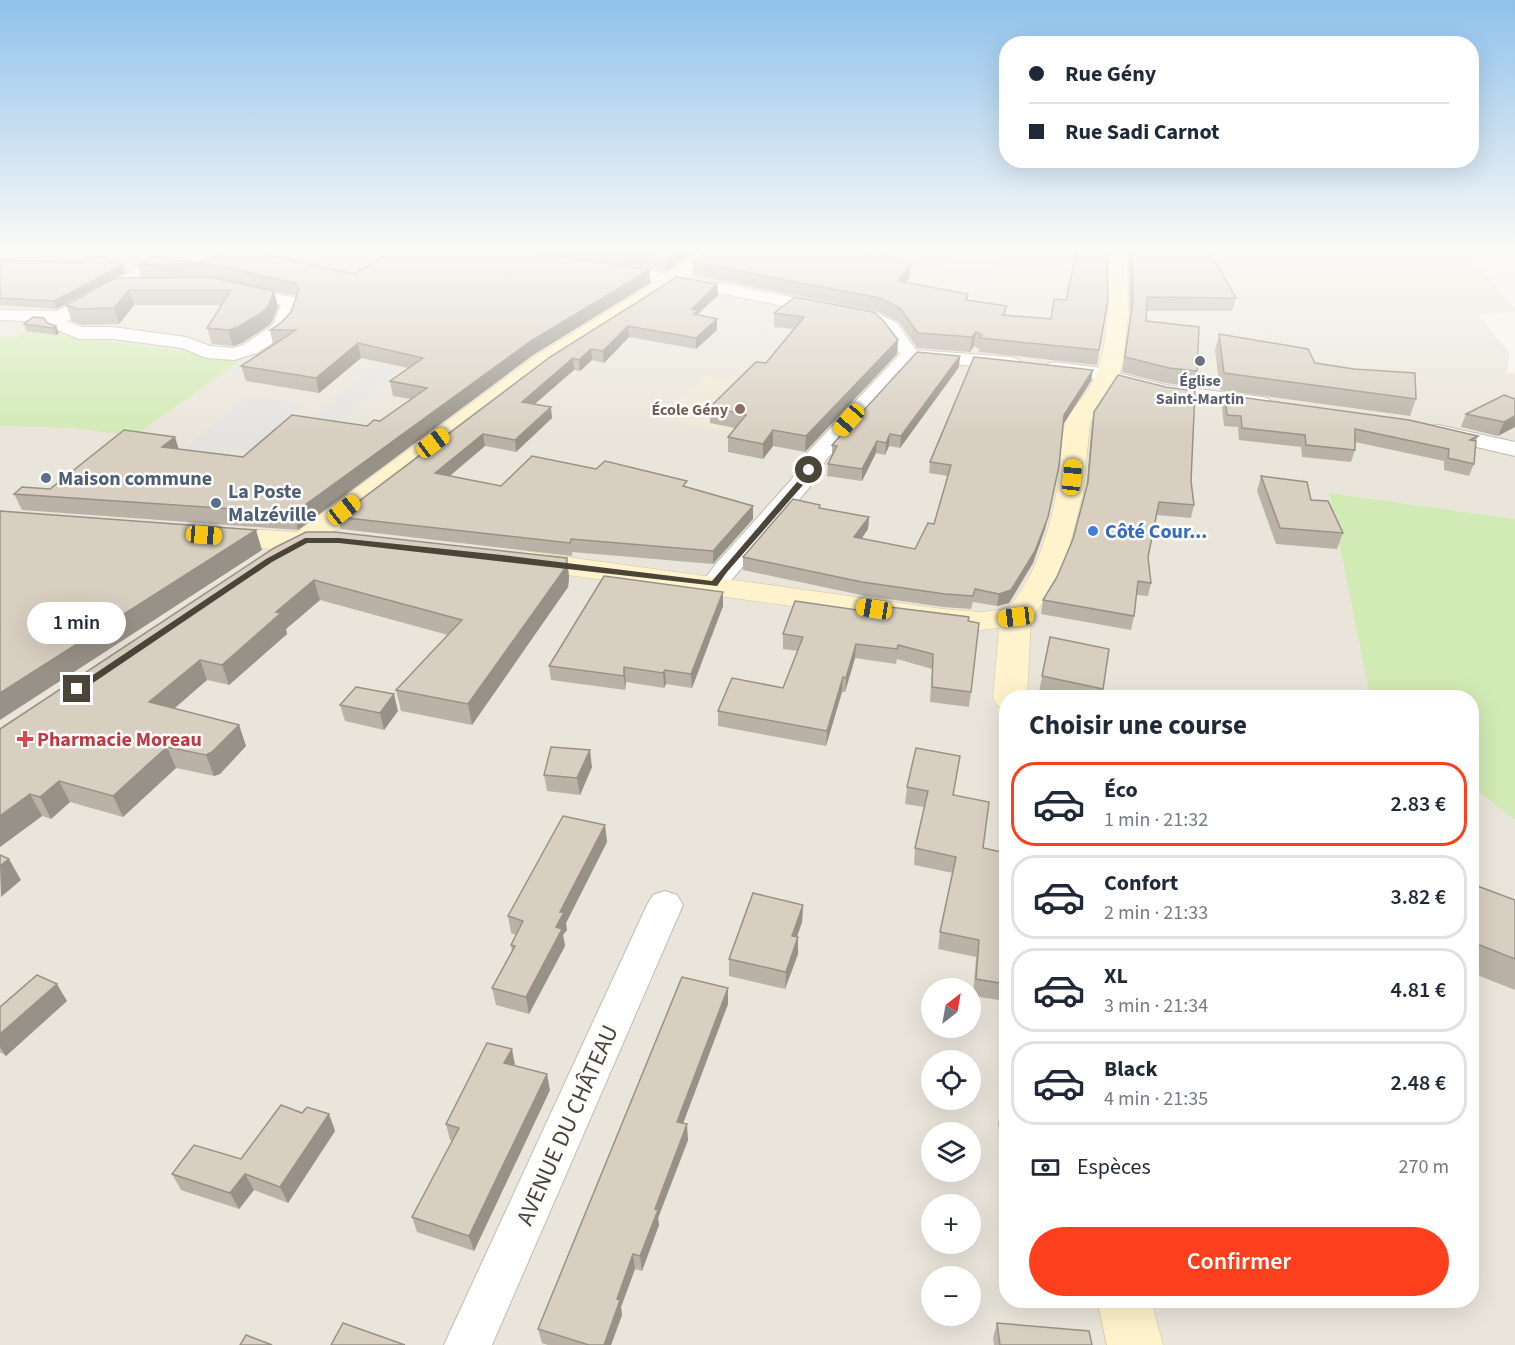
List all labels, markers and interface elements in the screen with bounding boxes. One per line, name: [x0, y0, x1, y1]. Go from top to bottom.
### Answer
text: Rue Gény: [1065, 58, 1156, 90]
text: Rue Sadi Carnot: [1065, 116, 1219, 148]
marker: Église Saint-Martin: [1193, 354, 1207, 368]
place label: Église Saint-Martin: [1156, 370, 1244, 410]
place label: École Gény: [651, 399, 729, 421]
car: [830, 401, 868, 439]
marker: École Gény: [733, 402, 747, 416]
car: [413, 425, 453, 461]
route start: [795, 456, 822, 483]
car: [1061, 458, 1083, 496]
place label: Maison commune: [58, 465, 212, 493]
marker: Maison commune: [39, 471, 53, 485]
place label: La Poste Malzéville: [228, 478, 317, 529]
car: [324, 492, 364, 528]
marker: La Poste Malzéville: [209, 496, 223, 510]
place label: Côté Cour...: [1105, 518, 1207, 546]
car: [185, 524, 223, 546]
marker: Côté Cour...: [1086, 524, 1100, 538]
car: [855, 597, 893, 621]
callout: 1 min: [28, 602, 127, 644]
car: [997, 606, 1035, 628]
text: 1 min: [53, 609, 100, 637]
route end: [63, 675, 90, 702]
text: Choisir une course: [1029, 706, 1247, 745]
place label: Pharmacie Moreau: [37, 726, 202, 754]
marker: Pharmacie Moreau: [18, 732, 32, 746]
text: Éco: [1104, 774, 1138, 806]
icon: car: [1032, 777, 1086, 831]
text: 2.83 €: [1390, 788, 1446, 820]
text: 1 min · 21:32: [1104, 806, 1208, 834]
text: Confort: [1104, 867, 1178, 899]
icon: car: [1032, 870, 1086, 924]
text: 3.82 €: [1390, 881, 1446, 913]
text: 2 min · 21:33: [1104, 899, 1208, 927]
text: XL: [1104, 960, 1128, 992]
icon: car: [1032, 963, 1086, 1017]
text: 4.81 €: [1390, 974, 1446, 1006]
north arrow: [921, 978, 981, 1038]
map controls: [921, 978, 981, 1326]
text: 3 min · 21:34: [1104, 992, 1208, 1020]
street label: AVENUE DU CHÂTEAU: [508, 1019, 627, 1231]
button: locate: [921, 1050, 981, 1110]
text: Black: [1104, 1053, 1158, 1085]
icon: car: [1032, 1056, 1086, 1110]
text: 2.48 €: [1390, 1067, 1446, 1099]
text: 4 min · 21:35: [1104, 1085, 1208, 1113]
button: layers: [921, 1122, 981, 1182]
icon: cash: [1029, 1151, 1062, 1184]
text: Espèces: [1077, 1151, 1151, 1183]
text: 270 m: [1399, 1153, 1449, 1181]
button: +: [921, 1194, 981, 1254]
button: Confirmer: [1029, 1227, 1449, 1296]
button: −: [921, 1266, 981, 1326]

